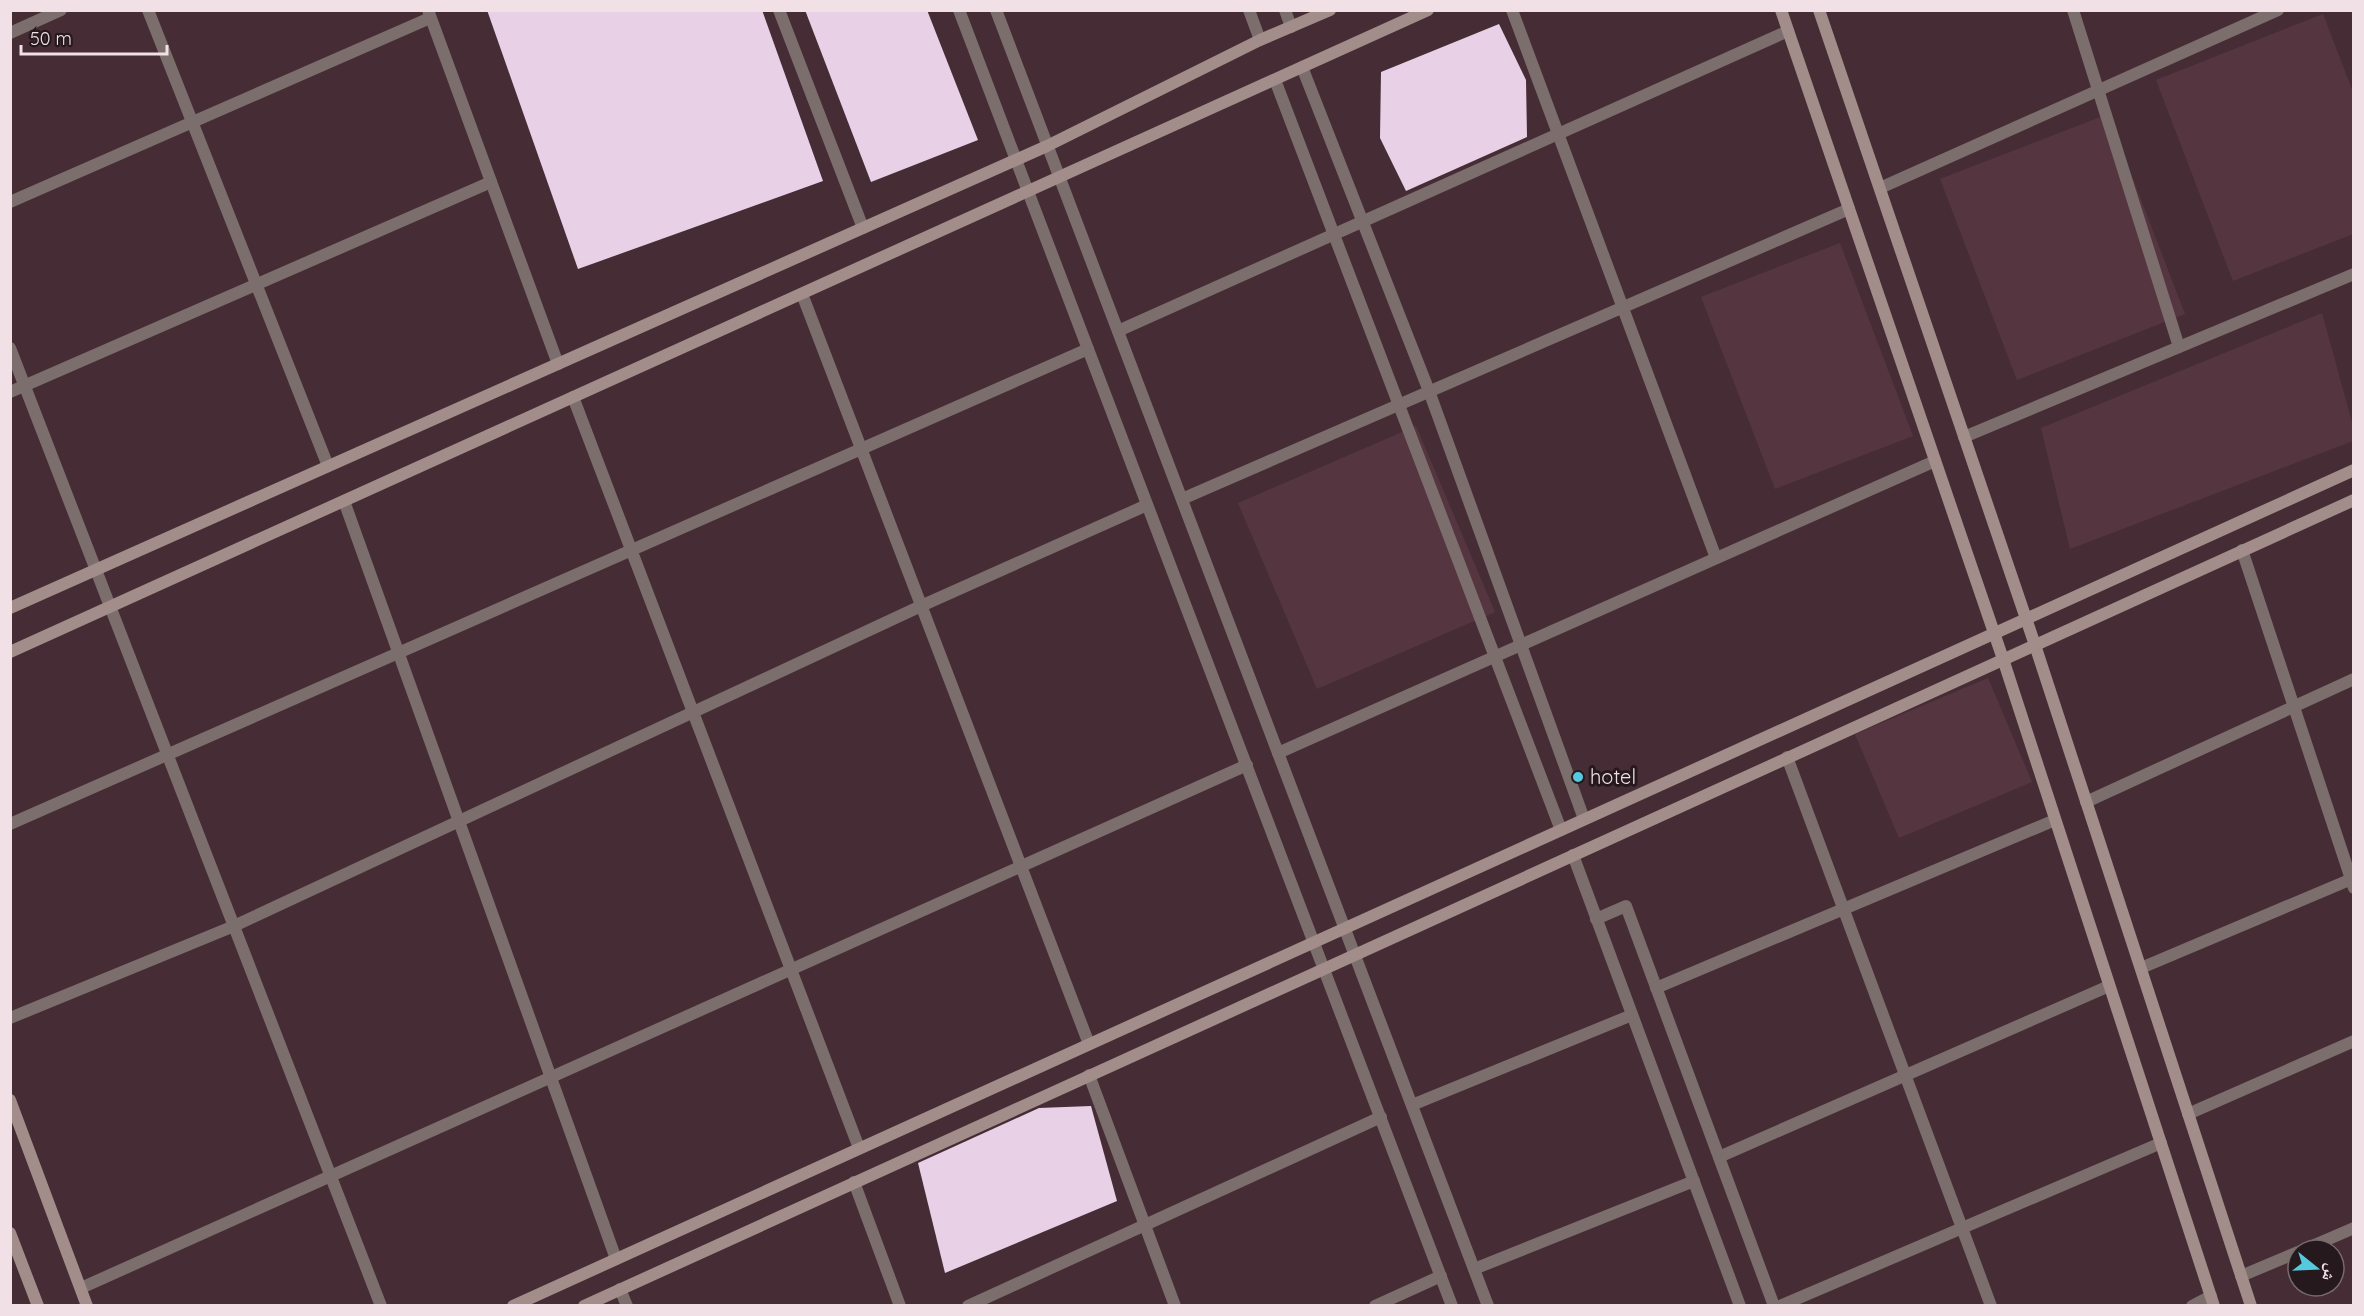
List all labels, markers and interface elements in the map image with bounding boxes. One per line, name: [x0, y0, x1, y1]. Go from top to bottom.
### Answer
scale bar: [21, 18, 166, 56]
text: 50 m: [30, 27, 72, 50]
place label: hotel: [1590, 764, 1636, 789]
marker: hotel: [1571, 770, 1585, 784]
north arrow: [2286, 1238, 2346, 1298]
text: ش: [2318, 1261, 2342, 1284]

